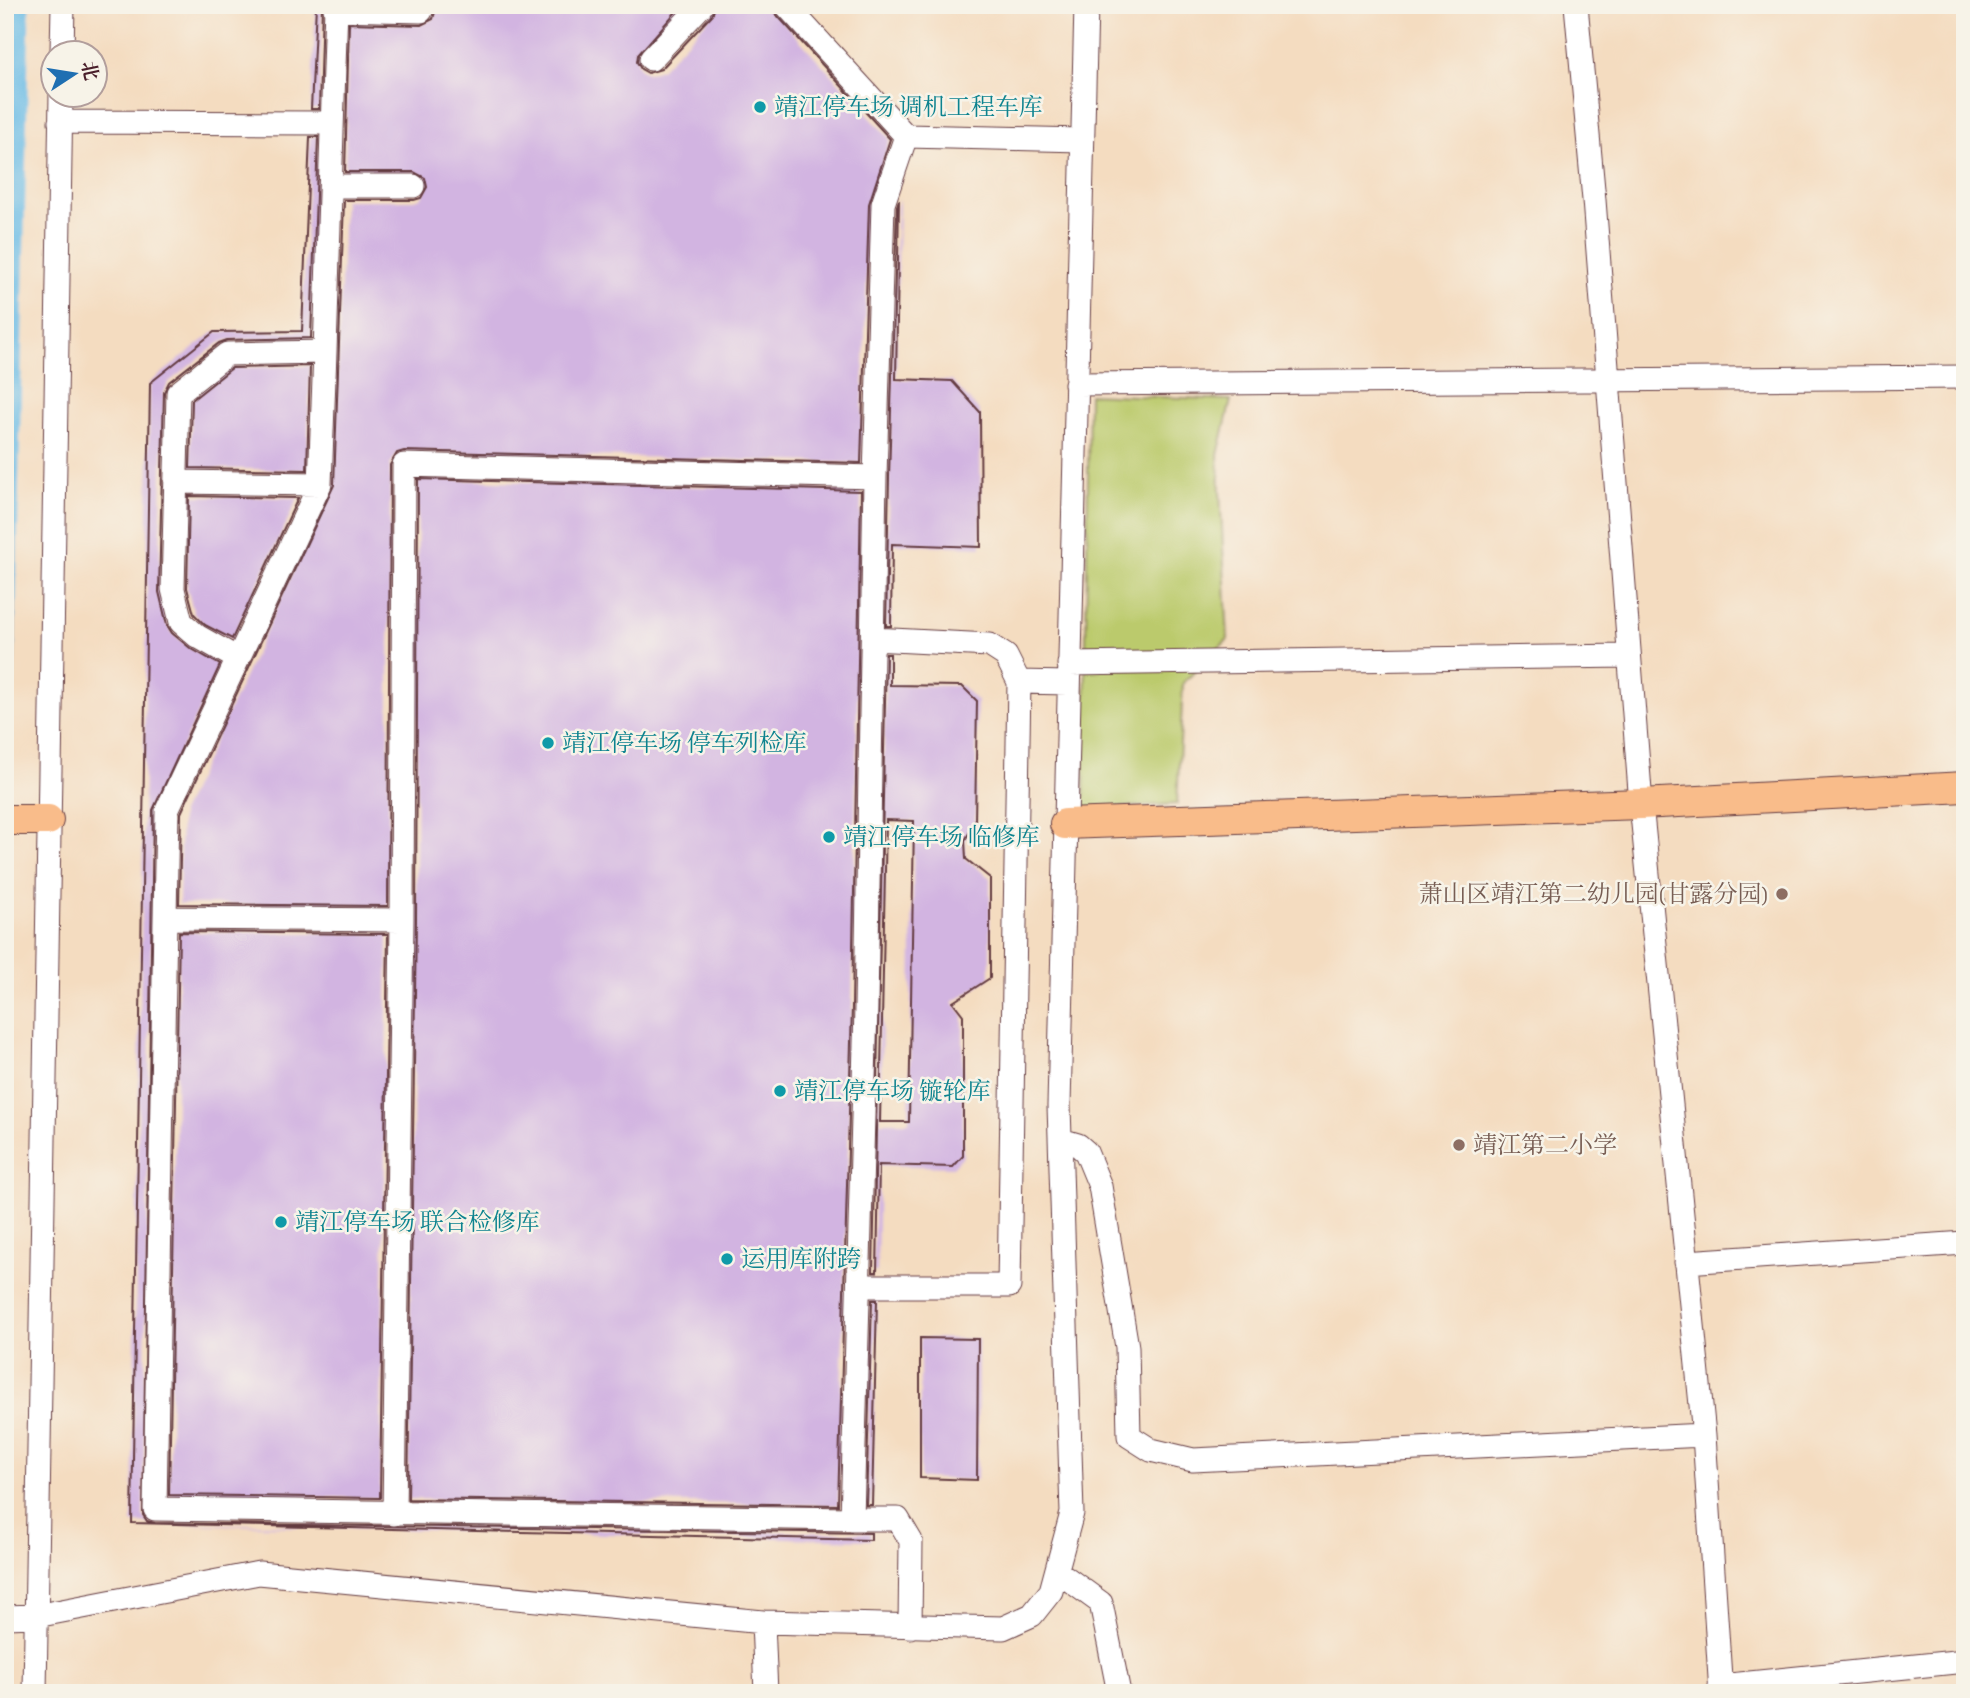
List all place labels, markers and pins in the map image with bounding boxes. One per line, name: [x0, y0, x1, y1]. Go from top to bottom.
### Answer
place label: 靖江停车场 调机工程车库: [774, 91, 1043, 123]
marker: 靖江停车场 调机工程车库: [752, 99, 768, 115]
place label: 靖江停车场 停车列检库: [562, 727, 807, 759]
marker: 靖江停车场 停车列检库: [540, 735, 556, 751]
place label: 靖江停车场 临修库: [843, 821, 1040, 853]
marker: 靖江停车场 临修库: [821, 829, 837, 845]
place label: 萧山区靖江第二幼儿园(甘露分园): [1419, 878, 1768, 910]
marker: 萧山区靖江第二幼儿园(甘露分园): [1774, 886, 1790, 902]
place label: 靖江停车场 镟轮库: [794, 1075, 991, 1107]
marker: 靖江停车场 镟轮库: [772, 1083, 788, 1099]
place label: 靖江第二小学: [1473, 1129, 1617, 1161]
marker: 靖江第二小学: [1451, 1137, 1467, 1153]
place label: 靖江停车场 联合检修库: [295, 1206, 540, 1238]
marker: 靖江停车场 联合检修库: [273, 1214, 289, 1230]
place label: 运用库附跨: [741, 1243, 861, 1275]
marker: 运用库附跨: [719, 1251, 735, 1267]

